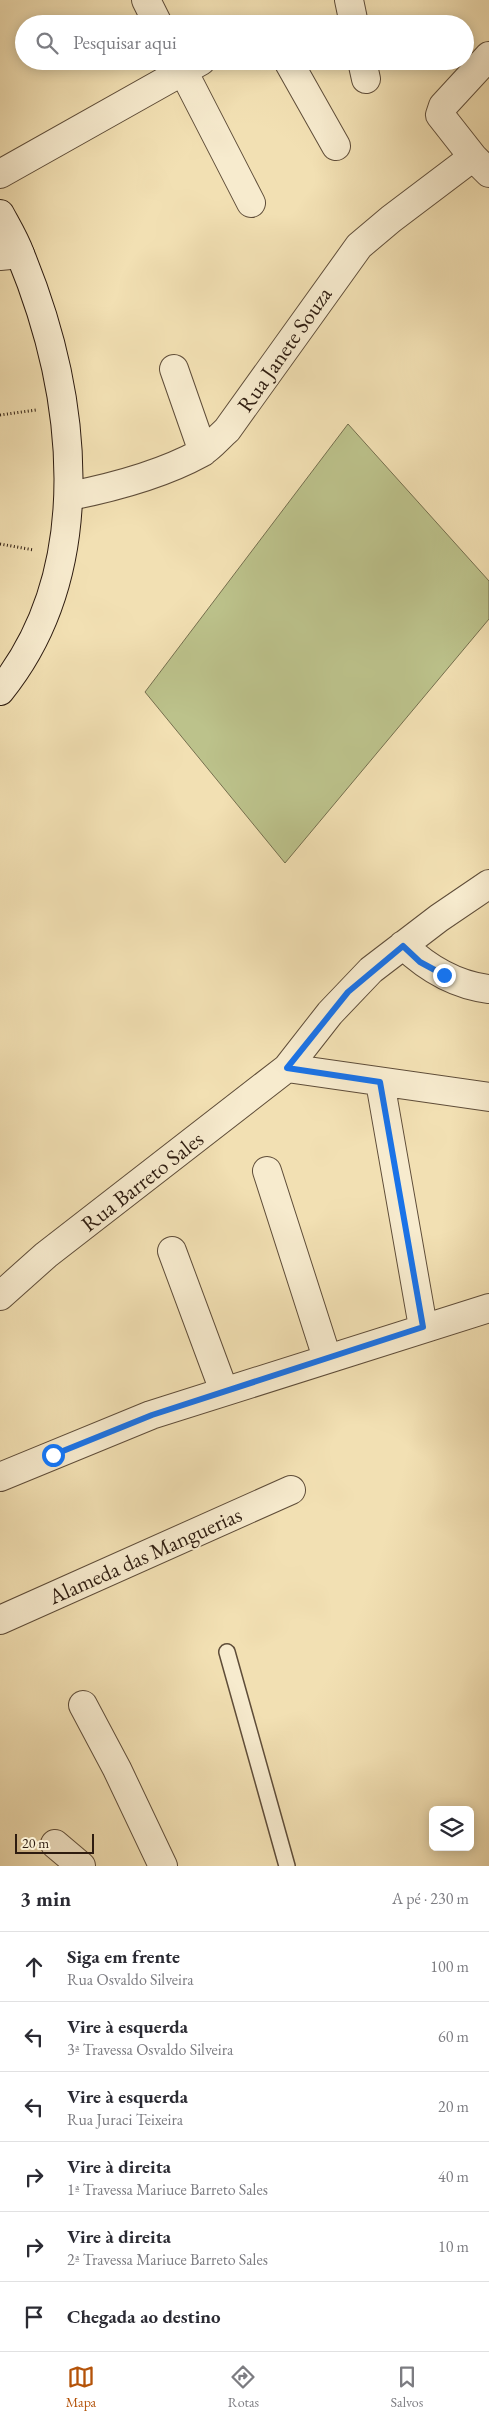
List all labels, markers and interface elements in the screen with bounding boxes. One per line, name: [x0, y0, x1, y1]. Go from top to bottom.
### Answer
search box: [15, 15, 474, 70]
icon: search: [33, 29, 61, 57]
text: Pesquisar aqui: [73, 30, 177, 55]
street label: Rua Janete Souza: [230, 281, 338, 418]
route end: [433, 964, 456, 987]
street label: Rua Barreto Sales: [75, 1125, 209, 1238]
route start: [42, 1444, 65, 1467]
street label: Alameda das Manguerias: [43, 1500, 246, 1612]
map controls: [429, 1806, 474, 1851]
button: layers: [429, 1806, 474, 1851]
scale bar: [15, 1831, 94, 1854]
text: 20 m: [22, 1834, 49, 1852]
text: 3 min: [20, 1885, 71, 1912]
text: A pé · 230 m: [392, 1888, 469, 1909]
text: Siga em frente: [67, 1944, 180, 1969]
icon: ahead: [20, 1953, 48, 1981]
text: 100 m: [430, 1956, 469, 1977]
text: Rua Osvaldo Silveira: [67, 1969, 194, 1990]
text: Vire à esquerda: [67, 2014, 188, 2039]
icon: left: [20, 2023, 48, 2051]
text: 60 m: [438, 2026, 469, 2047]
text: 3ª Travessa Osvaldo Silveira: [67, 2039, 233, 2060]
text: Vire à esquerda: [67, 2084, 188, 2109]
icon: left: [20, 2093, 48, 2121]
text: 20 m: [438, 2096, 469, 2117]
text: Rua Juraci Teixeira: [67, 2109, 183, 2130]
text: Vire à direita: [67, 2154, 171, 2179]
icon: right: [20, 2163, 48, 2191]
text: 40 m: [438, 2166, 469, 2187]
text: 1ª Travessa Mariuce Barreto Sales: [67, 2179, 268, 2200]
text: Vire à direita: [67, 2224, 171, 2249]
icon: right: [20, 2233, 48, 2261]
text: 10 m: [438, 2236, 469, 2257]
text: 2ª Travessa Mariuce Barreto Sales: [67, 2249, 268, 2270]
icon: arrive: [20, 2303, 48, 2331]
text: Chegada ao destino: [67, 2304, 221, 2329]
tab: Mapa: [66, 2363, 96, 2411]
tab: Rotas: [228, 2363, 259, 2411]
tab: Salvos: [391, 2363, 423, 2411]

